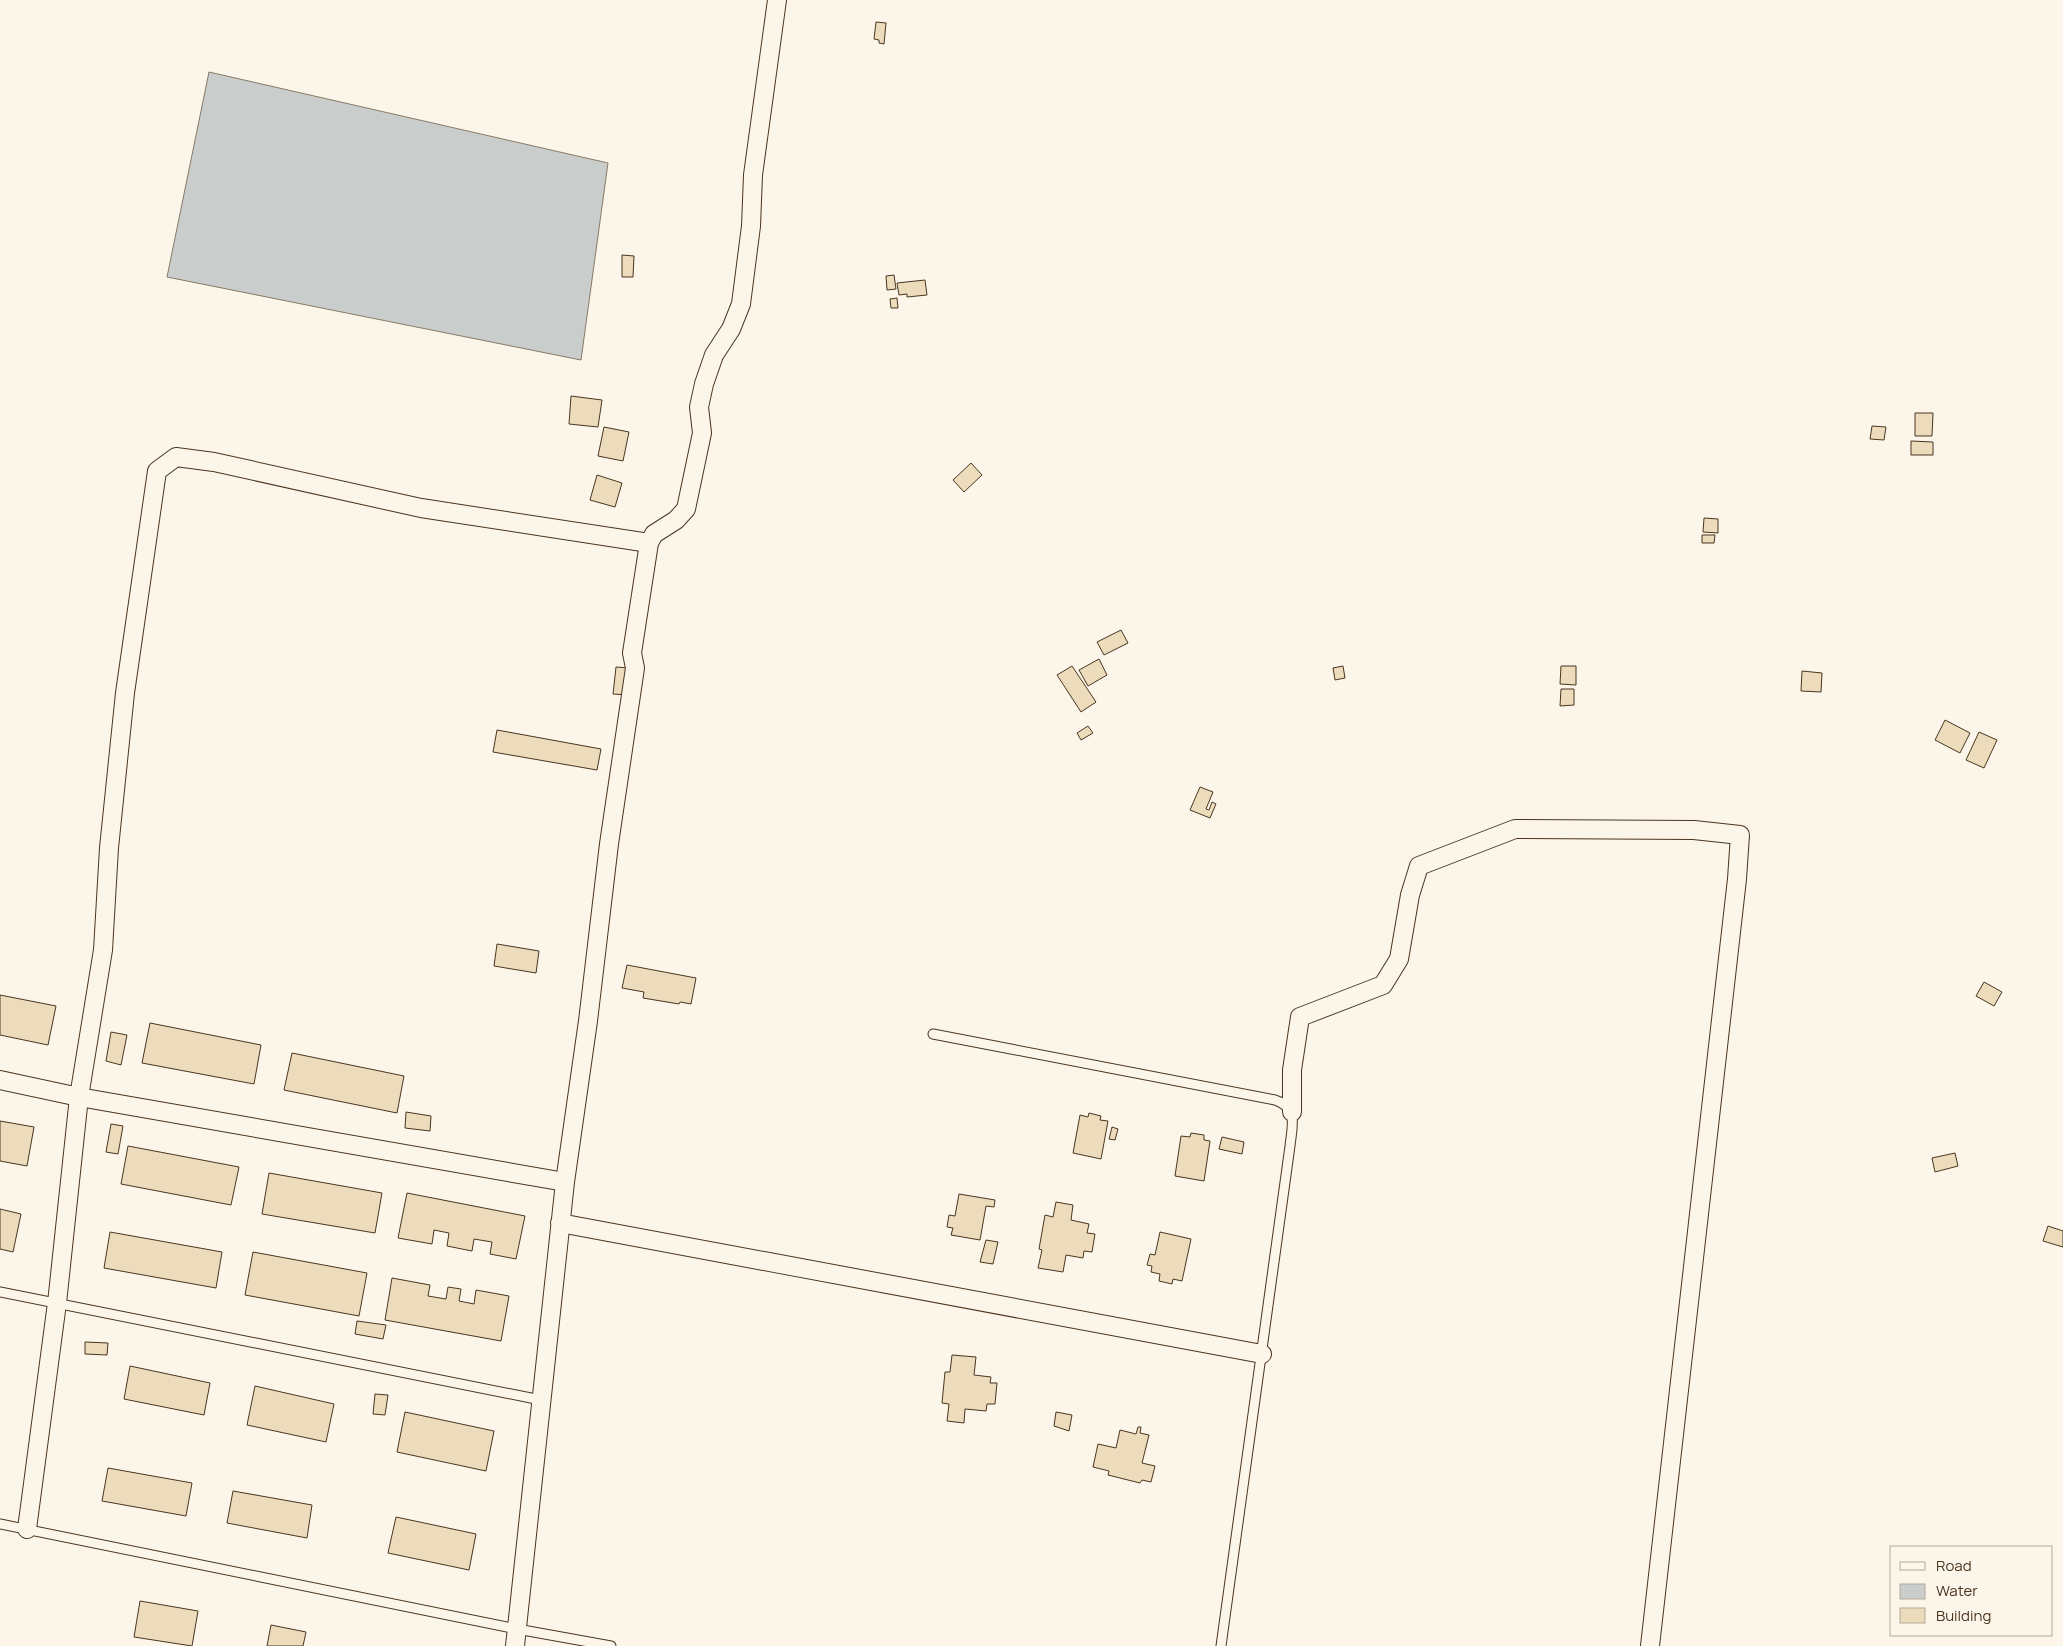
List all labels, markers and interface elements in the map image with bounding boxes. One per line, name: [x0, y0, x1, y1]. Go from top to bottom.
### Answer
legend: [1890, 1546, 2053, 1636]
text: Road: [1936, 1555, 1972, 1576]
text: Water: [1936, 1580, 1978, 1601]
text: Building: [1936, 1605, 1991, 1626]

